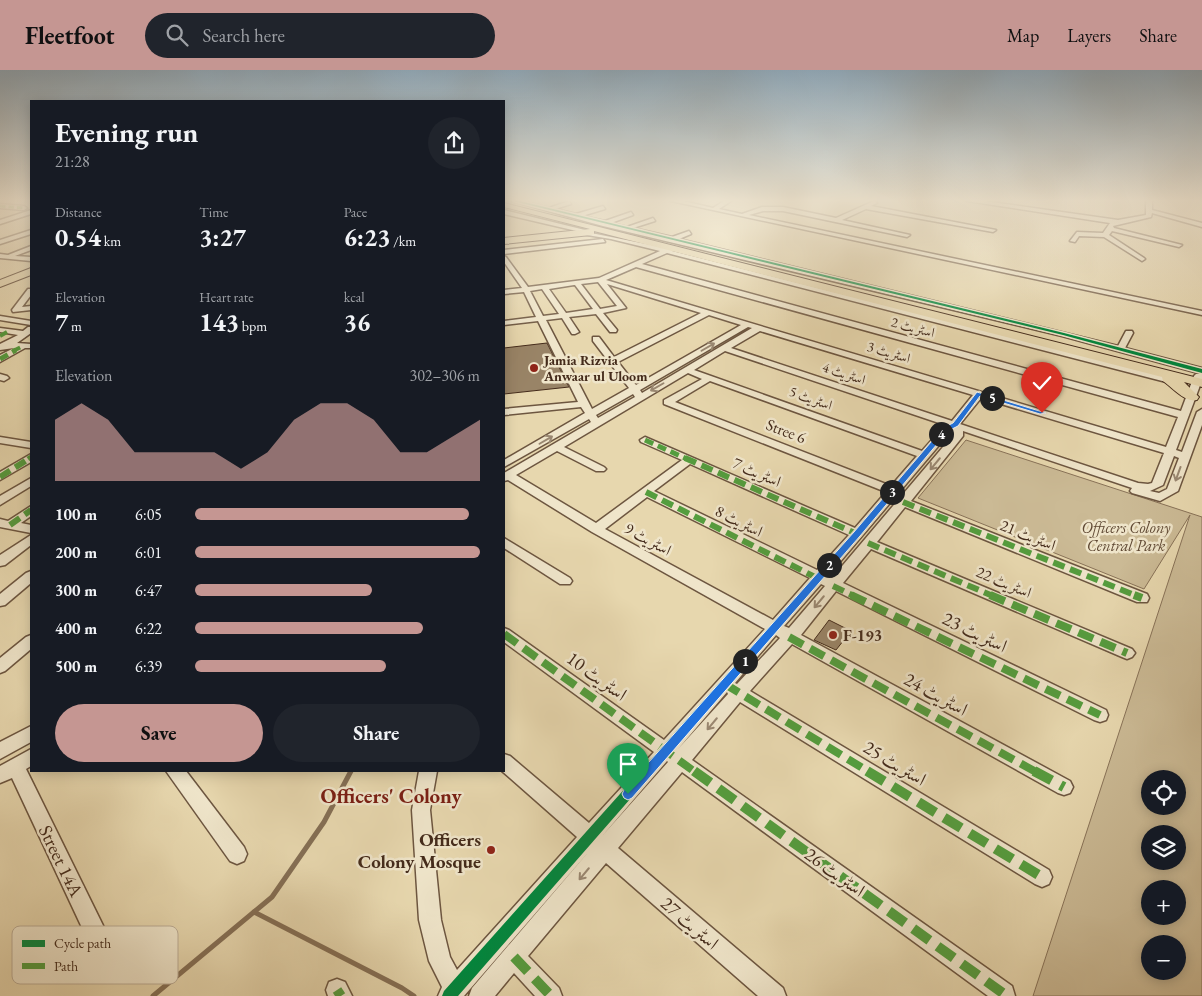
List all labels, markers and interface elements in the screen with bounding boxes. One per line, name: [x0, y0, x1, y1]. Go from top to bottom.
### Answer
search box: [145, 13, 495, 58]
text: Fleetfoot: [25, 20, 115, 51]
icon: search: [163, 21, 191, 49]
text: Search here: [203, 23, 285, 48]
text: Map: [1007, 24, 1039, 47]
text: Layers: [1067, 24, 1111, 47]
text: Share: [1139, 24, 1177, 47]
text: Evening run: [55, 114, 198, 150]
button: share: [428, 117, 480, 169]
text: 21:28: [55, 151, 90, 172]
text: Distance: [55, 203, 102, 221]
text: Time: [199, 203, 229, 221]
text: Pace: [344, 203, 367, 221]
text: 0.54: [55, 221, 101, 253]
text: 3:27: [199, 221, 246, 253]
text: 6:23: [344, 221, 390, 253]
text: km: [101, 232, 121, 250]
text: /km: [390, 232, 416, 250]
text: Elevation: [55, 288, 105, 306]
text: Heart rate: [199, 288, 254, 306]
text: kcal: [344, 288, 365, 306]
text: 7: [55, 306, 68, 338]
text: 143: [199, 306, 239, 338]
text: 36: [344, 306, 370, 338]
street label: اسٹریٹ 2: [889, 313, 937, 341]
text: m: [68, 317, 82, 335]
text: bpm: [239, 317, 267, 335]
street label: اسٹریٹ 3: [865, 337, 913, 367]
one-way arrow: [701, 341, 715, 351]
place label: Jamia Rizvia Anwaar ul Uloom: [542, 351, 648, 385]
street label: اسٹریٹ 4: [820, 358, 868, 388]
marker: Jamia Rizvia Anwaar ul Uloom: [528, 362, 540, 374]
pin: [1021, 362, 1063, 413]
text: Elevation: [55, 365, 113, 386]
text: 302–306 m: [409, 365, 480, 386]
icon: check: [1028, 369, 1056, 397]
street label: اسٹریٹ 5: [787, 382, 835, 414]
one-way arrow: [651, 383, 665, 393]
pin: 5: [980, 386, 1004, 410]
text: 5: [989, 389, 996, 407]
street label: Stree 6: [763, 414, 809, 448]
pin: 4: [928, 422, 954, 446]
text: 4: [938, 425, 945, 443]
one-way arrow: [538, 435, 553, 444]
street label: اسٹریٹ 7: [730, 452, 784, 492]
one-way arrow: [930, 457, 941, 470]
one-way arrow: [1173, 466, 1182, 481]
pin: 3: [880, 480, 904, 504]
text: 3: [889, 483, 896, 501]
street label: اسٹریٹ 8: [712, 500, 766, 542]
text: 100 m: [55, 504, 97, 525]
text: 6:05: [135, 504, 162, 525]
street label: اسٹریٹ 21: [997, 514, 1059, 556]
park label: Officers Colony Central Park: [1082, 517, 1171, 556]
street label: اسٹریٹ 9: [621, 518, 675, 560]
text: 200 m: [55, 542, 97, 563]
text: 6:01: [135, 542, 162, 563]
pin: 2: [816, 552, 842, 578]
text: 2: [826, 556, 833, 574]
street label: اسٹریٹ 22: [973, 561, 1035, 603]
text: 300 m: [55, 580, 97, 601]
text: 6:47: [135, 580, 162, 601]
one-way arrow: [814, 595, 825, 608]
street label: اسٹریٹ 23: [938, 606, 1012, 658]
text: 400 m: [55, 618, 97, 639]
text: 6:22: [135, 618, 162, 639]
place label: F-193: [843, 625, 882, 646]
marker: F-193: [827, 629, 839, 641]
street label: اسٹریٹ 10: [562, 646, 632, 706]
pin: 1: [732, 648, 758, 674]
text: 1: [742, 652, 749, 670]
text: 500 m: [55, 656, 97, 677]
text: 6:39: [135, 656, 162, 677]
street label: اسٹریٹ 24: [900, 666, 972, 722]
button: Save: [55, 704, 263, 762]
button: Share: [273, 704, 480, 762]
one-way arrow: [707, 717, 718, 730]
street label: اسٹریٹ 25: [859, 734, 931, 792]
pin: [607, 743, 649, 794]
icon: arrive: [614, 750, 642, 778]
map controls: [1141, 770, 1186, 980]
button: locate: [1141, 770, 1186, 815]
district label: Officers' Colony: [320, 782, 462, 809]
street label: Street 14A: [33, 821, 89, 902]
button: layers: [1141, 825, 1186, 870]
place label: Officers Colony Mosque: [358, 827, 481, 874]
street label: اسٹریٹ 26: [800, 842, 870, 902]
marker: Officers Colony Mosque: [485, 844, 497, 856]
one-way arrow: [579, 867, 590, 880]
button: +: [1141, 880, 1186, 925]
street label: اسٹریٹ 27: [656, 891, 724, 955]
legend: [12, 926, 178, 984]
text: Cycle path: [54, 934, 111, 952]
button: −: [1141, 935, 1186, 980]
text: Path: [54, 957, 78, 975]

